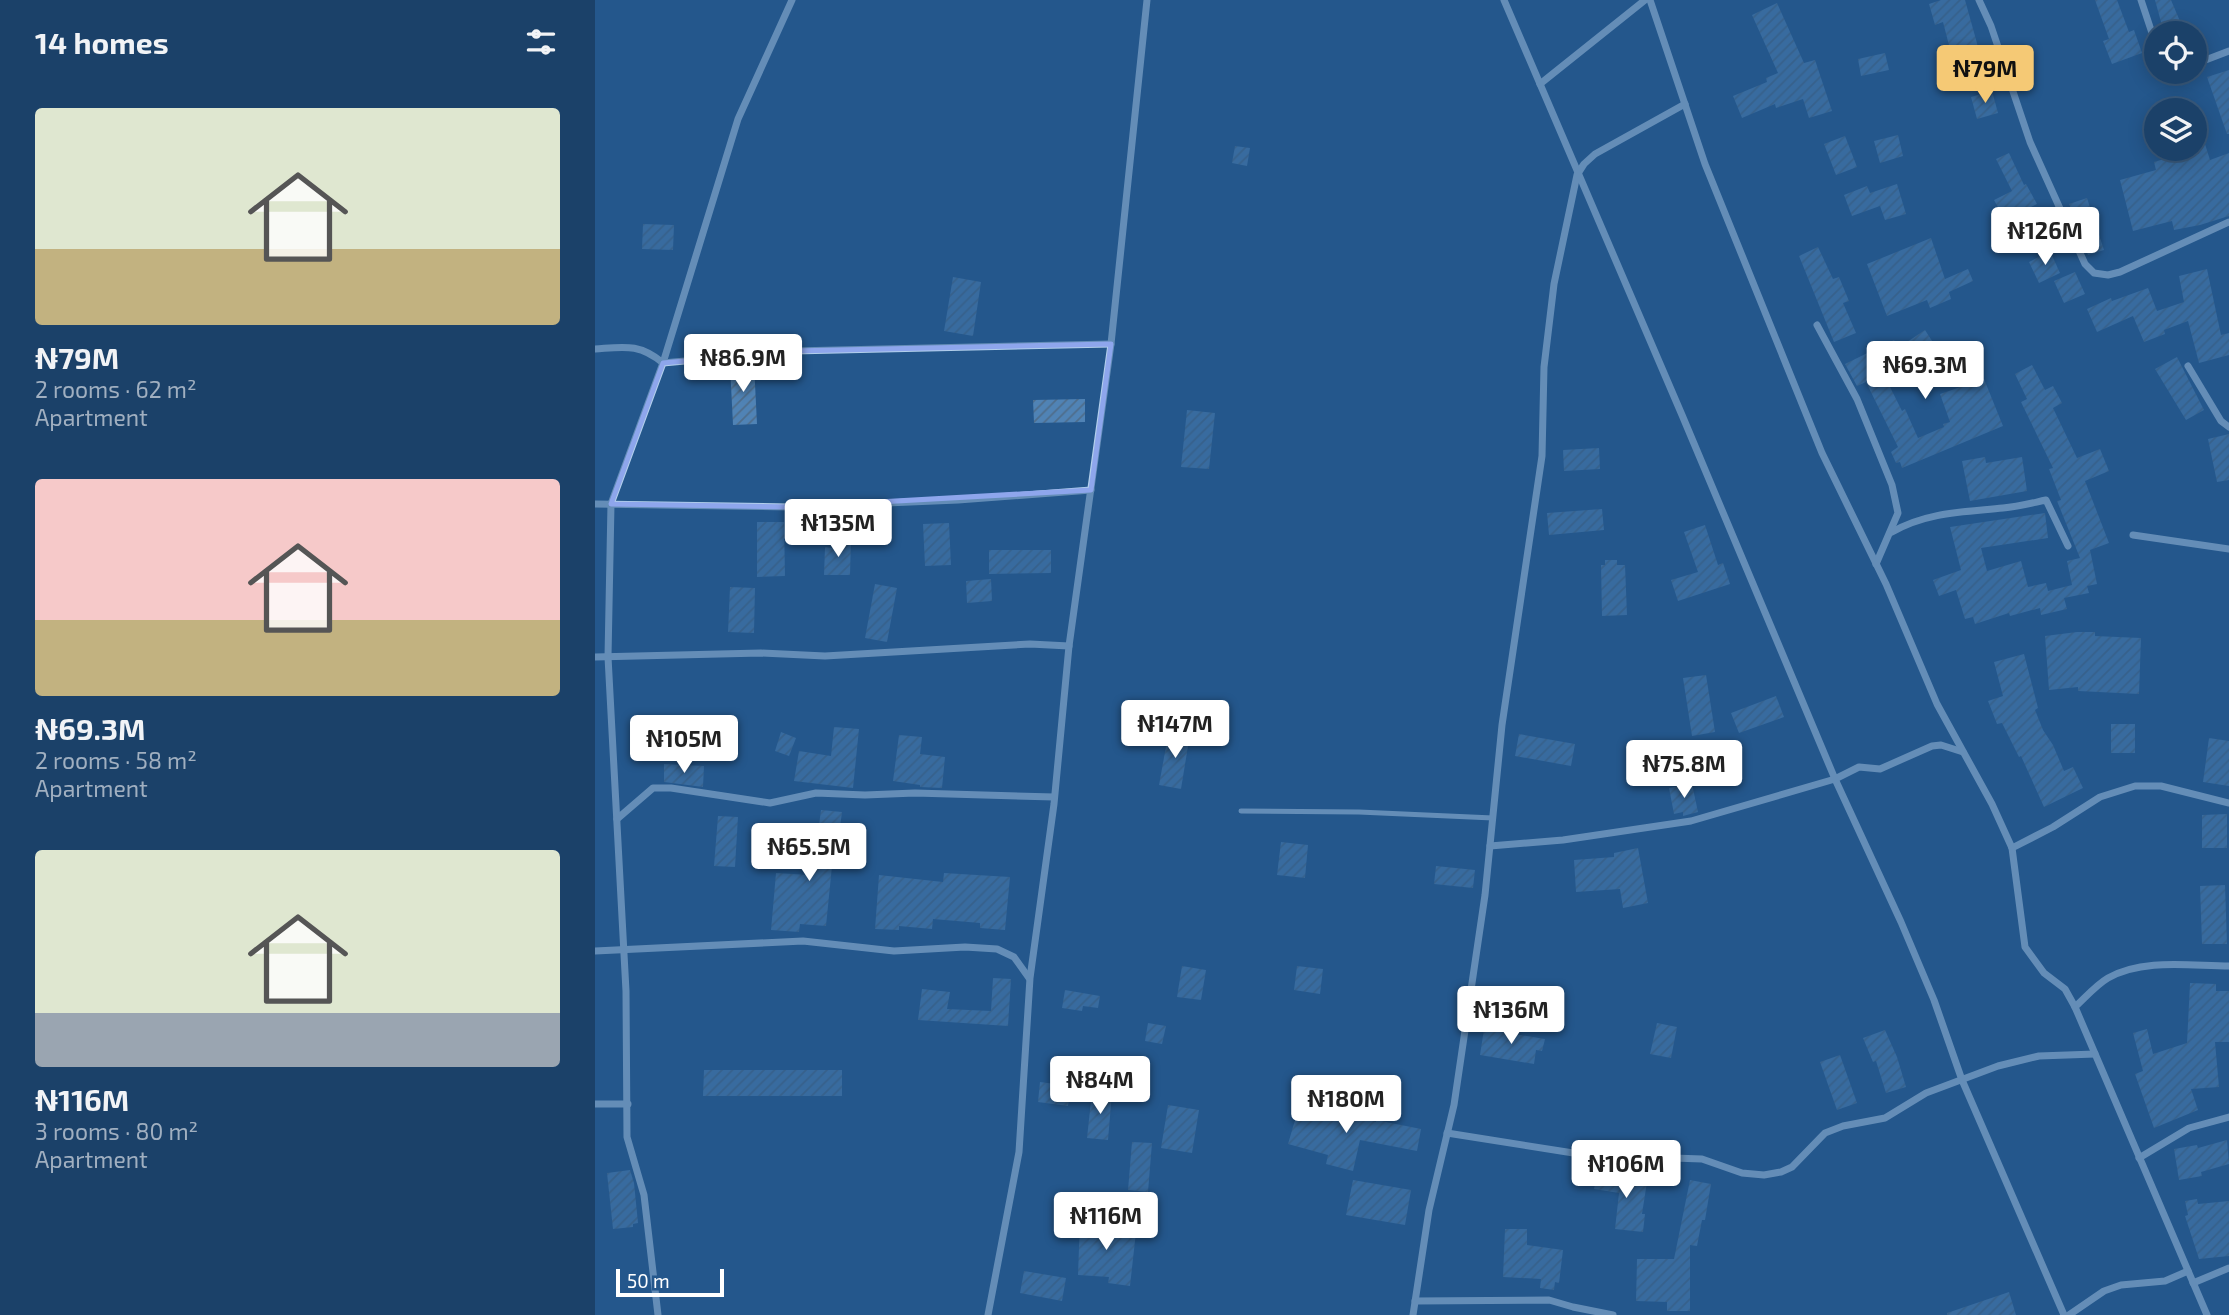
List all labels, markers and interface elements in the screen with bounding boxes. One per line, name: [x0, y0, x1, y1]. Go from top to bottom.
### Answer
map controls: [2144, 21, 2207, 161]
button: locate: [2144, 21, 2207, 84]
icon: filters: [522, 23, 560, 61]
text: 14 homes: [35, 24, 169, 60]
pin: ₦79M: [1944, 46, 2026, 105]
text: ₦79M: [1953, 54, 2017, 82]
button: layers: [2144, 98, 2207, 161]
icon: home: [235, 154, 361, 280]
pin: ₦126M: [1996, 208, 2094, 267]
text: ₦126M: [2007, 216, 2083, 244]
pin: ₦86.9M: [686, 334, 800, 394]
text: ₦79M: [35, 339, 119, 375]
pin: ₦69.3M: [1868, 342, 1982, 401]
text: ₦86.9M: [700, 343, 786, 371]
text: ₦69.3M: [1883, 350, 1967, 378]
text: 2 rooms · 62 m²: [35, 375, 197, 403]
text: Apartment: [35, 403, 148, 431]
pin: ₦135M: [789, 500, 887, 559]
text: ₦135M: [801, 508, 875, 536]
icon: home: [235, 525, 361, 651]
pin: ₦147M: [1126, 700, 1224, 760]
text: ₦147M: [1137, 709, 1213, 737]
text: ₦69.3M: [35, 710, 145, 746]
pin: ₦105M: [635, 716, 733, 775]
text: ₦105M: [646, 724, 722, 752]
pin: ₦75.8M: [1627, 740, 1741, 800]
text: 2 rooms · 58 m²: [35, 746, 197, 774]
text: ₦75.8M: [1642, 749, 1726, 777]
text: Apartment: [35, 774, 148, 802]
pin: ₦65.5M: [752, 824, 866, 883]
text: ₦65.5M: [767, 832, 851, 860]
icon: home: [235, 896, 361, 1022]
pin: ₦136M: [1462, 986, 1560, 1046]
text: ₦136M: [1473, 995, 1549, 1023]
pin: ₦84M: [1059, 1056, 1141, 1116]
text: ₦84M: [1066, 1065, 1134, 1093]
pin: ₦180M: [1297, 1076, 1395, 1135]
text: ₦116M: [35, 1081, 129, 1117]
text: ₦180M: [1307, 1084, 1385, 1112]
text: 3 rooms · 80 m²: [35, 1117, 198, 1145]
pin: ₦106M: [1577, 1140, 1675, 1200]
text: Apartment: [35, 1145, 148, 1173]
text: ₦106M: [1588, 1149, 1664, 1177]
pin: ₦116M: [1057, 1192, 1155, 1252]
text: ₦116M: [1070, 1201, 1142, 1229]
scale bar: [616, 1266, 725, 1298]
text: 50 m: [627, 1269, 670, 1292]

